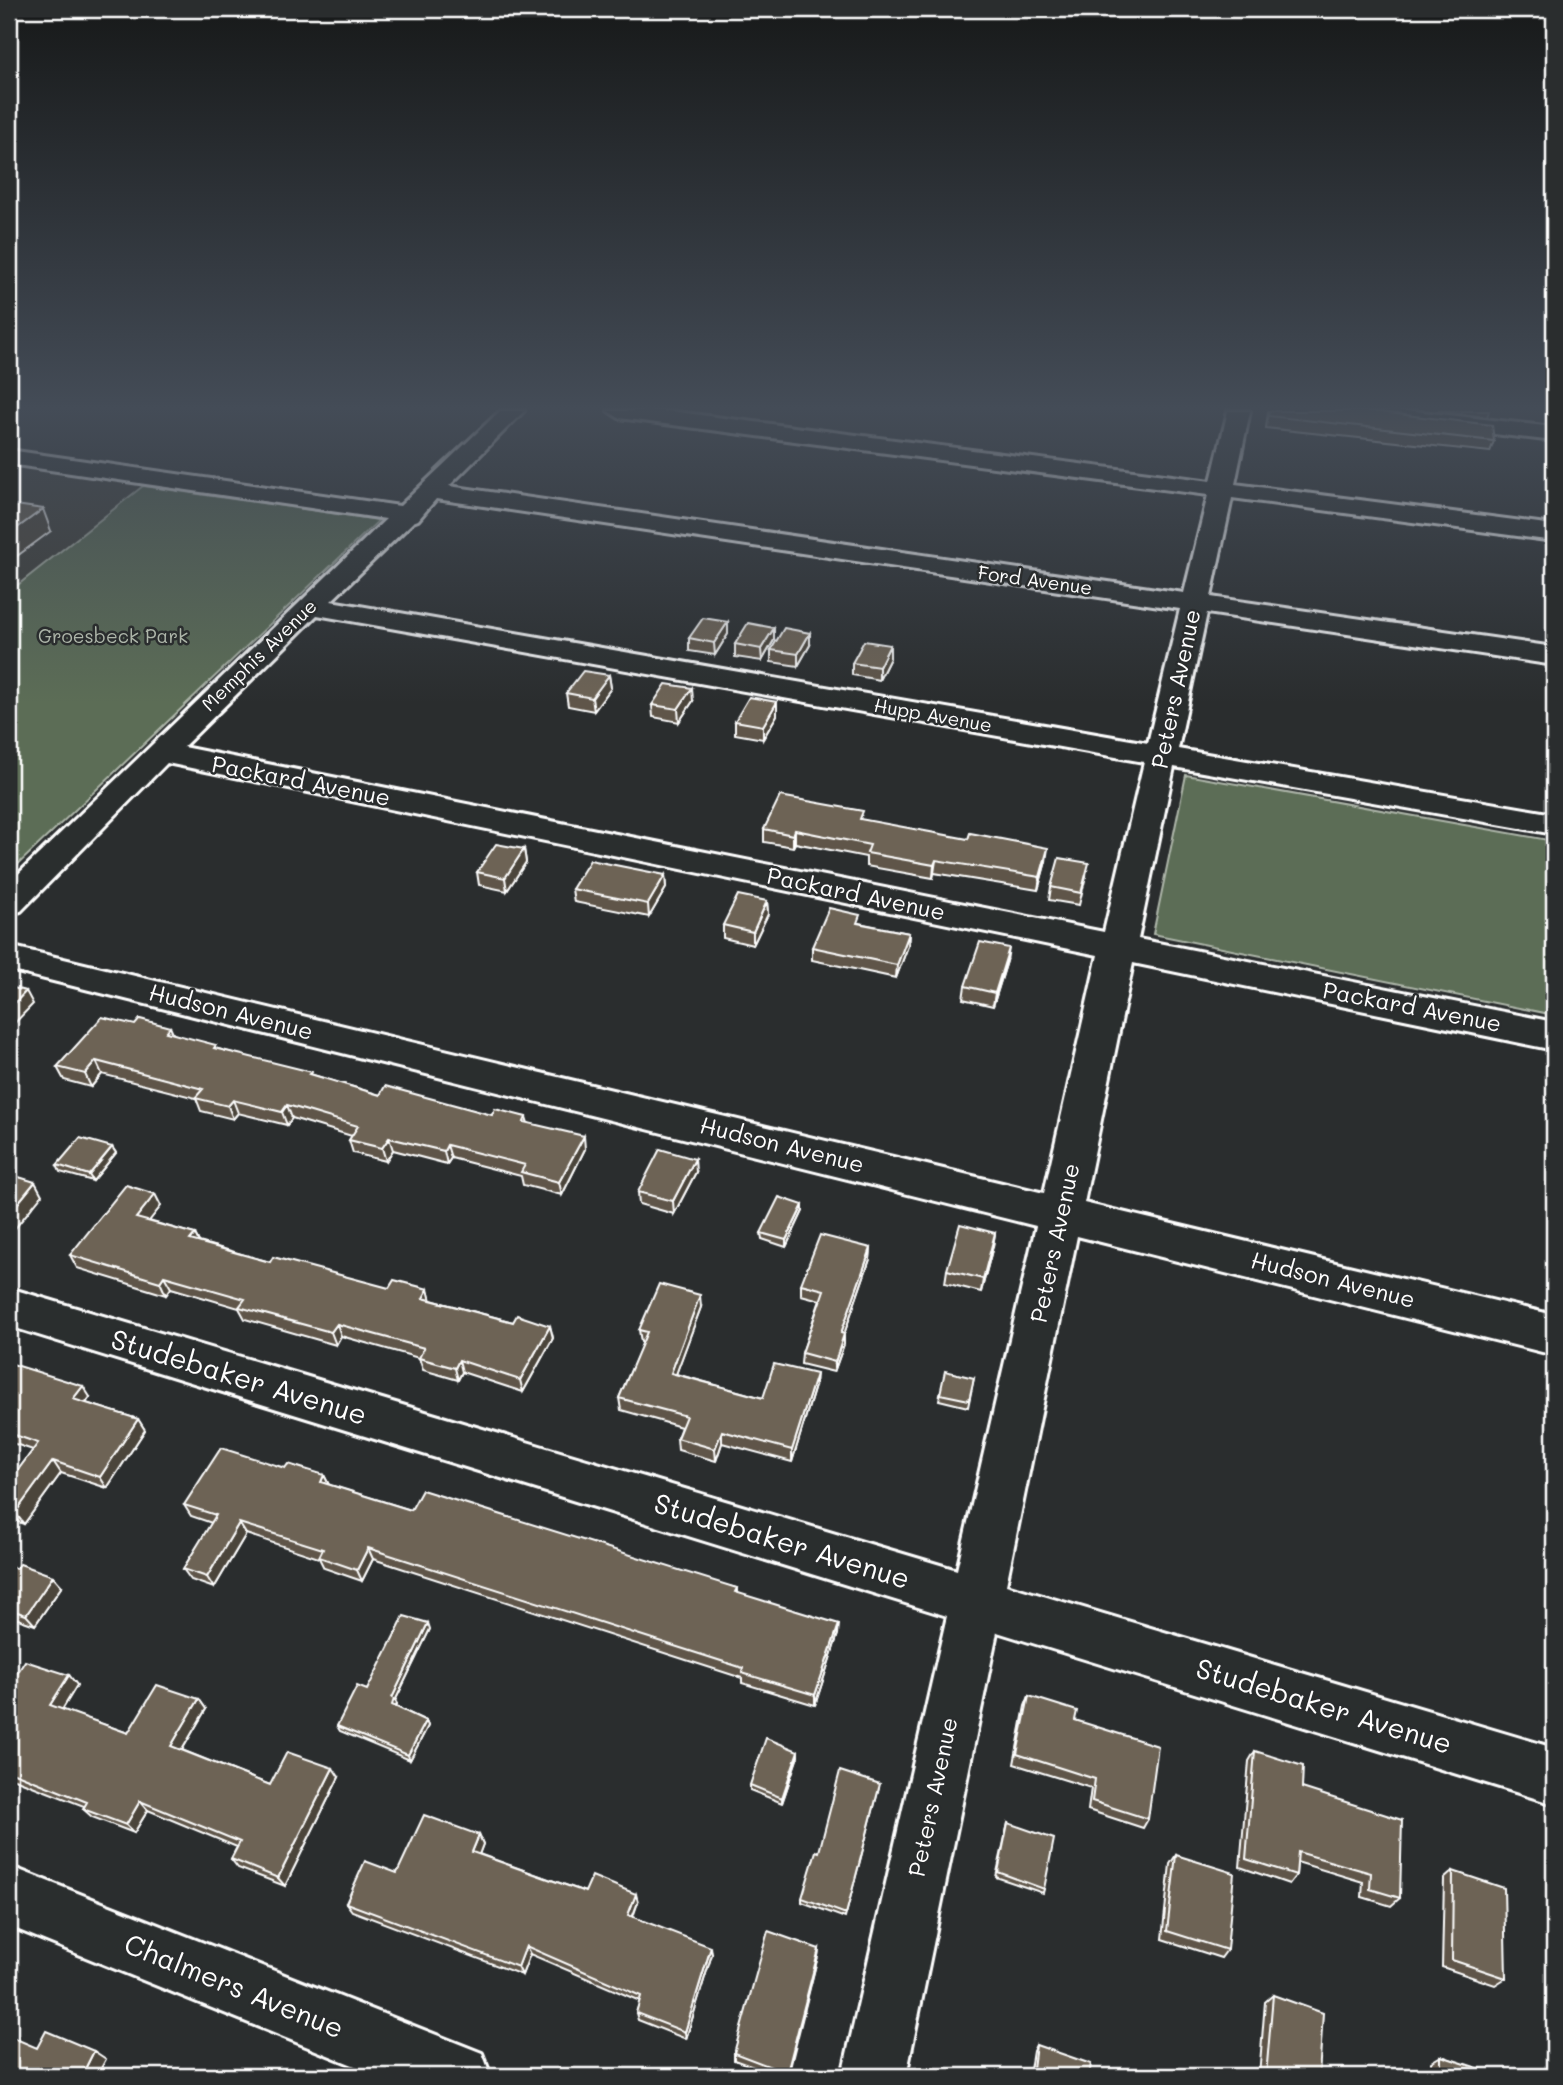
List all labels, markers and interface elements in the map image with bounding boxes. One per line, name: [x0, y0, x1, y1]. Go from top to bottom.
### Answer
street label: Ford Avenue: [976, 559, 1094, 600]
street label: Memphis Avenue: [196, 593, 322, 716]
street label: Peters Avenue: [1143, 606, 1207, 771]
park label: Groesbeck Park: [38, 623, 188, 648]
street label: Hupp Avenue: [872, 692, 994, 737]
street label: Packard Avenue: [209, 748, 393, 812]
street label: Packard Avenue: [764, 859, 948, 927]
street label: Packard Avenue: [1320, 974, 1504, 1038]
street label: Hudson Avenue: [146, 976, 316, 1046]
street label: Hudson Avenue: [697, 1109, 867, 1179]
street label: Peters Avenue: [1022, 1160, 1086, 1325]
street label: Hudson Avenue: [1248, 1244, 1418, 1314]
street label: Studebaker Avenue: [107, 1320, 372, 1432]
street label: Studebaker Avenue: [650, 1484, 915, 1596]
street label: Studebaker Avenue: [1192, 1649, 1457, 1761]
street label: Peters Avenue: [900, 1714, 964, 1879]
street label: Chalmers Avenue: [119, 1925, 349, 2045]

